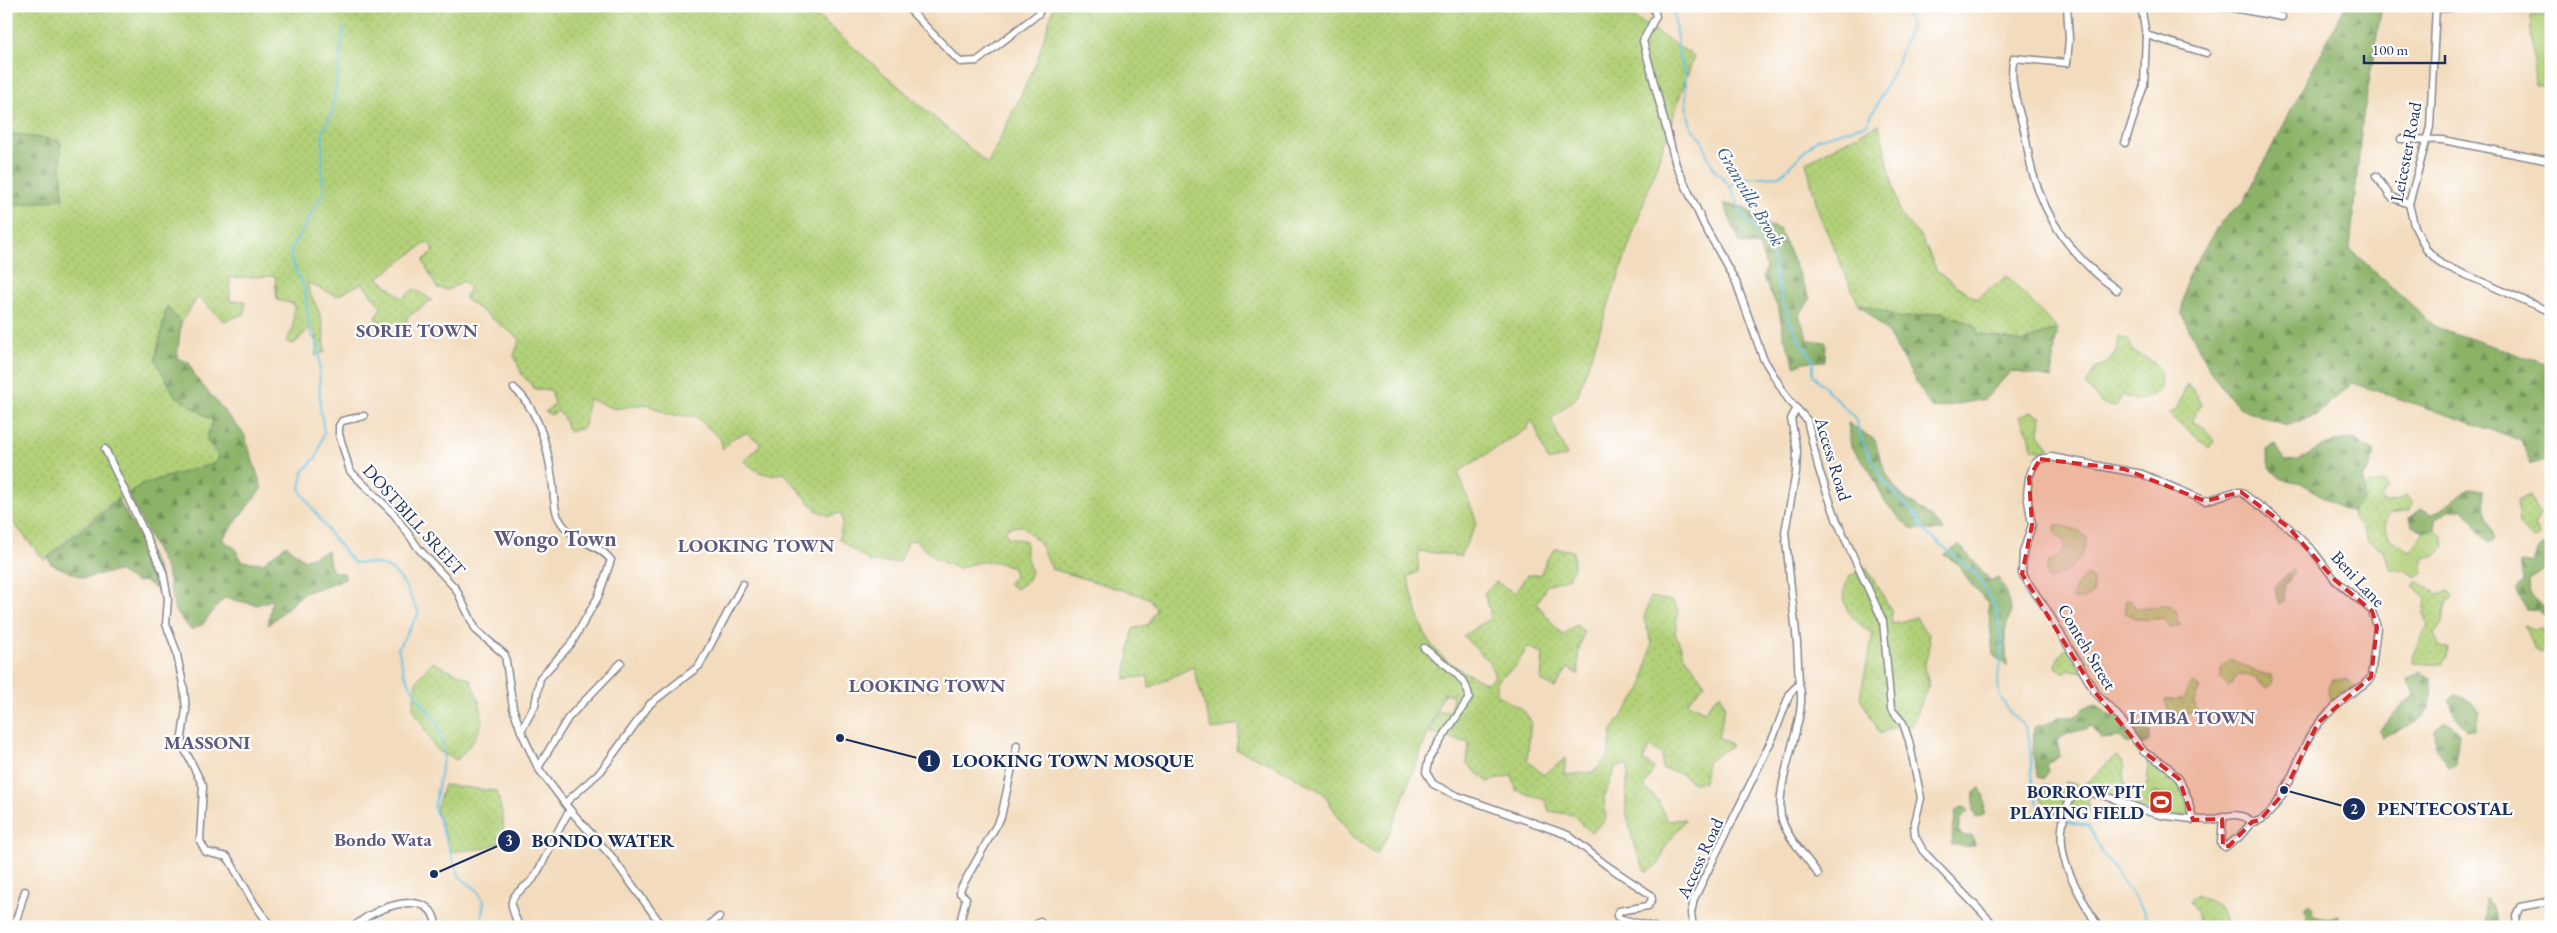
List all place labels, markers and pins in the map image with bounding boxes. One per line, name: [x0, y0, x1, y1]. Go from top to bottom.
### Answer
callout: LOOKING TOWN MOSQUE: [917, 744, 1204, 778]
place label: BORROW PIT PLAYING FIELD: [2010, 780, 2144, 824]
sports icon: BORROW PIT PLAYING FIELD: [2148, 789, 2174, 815]
callout: PENTECOSTAL: [2342, 792, 2522, 826]
callout: BONDO WATER: [497, 824, 684, 858]

